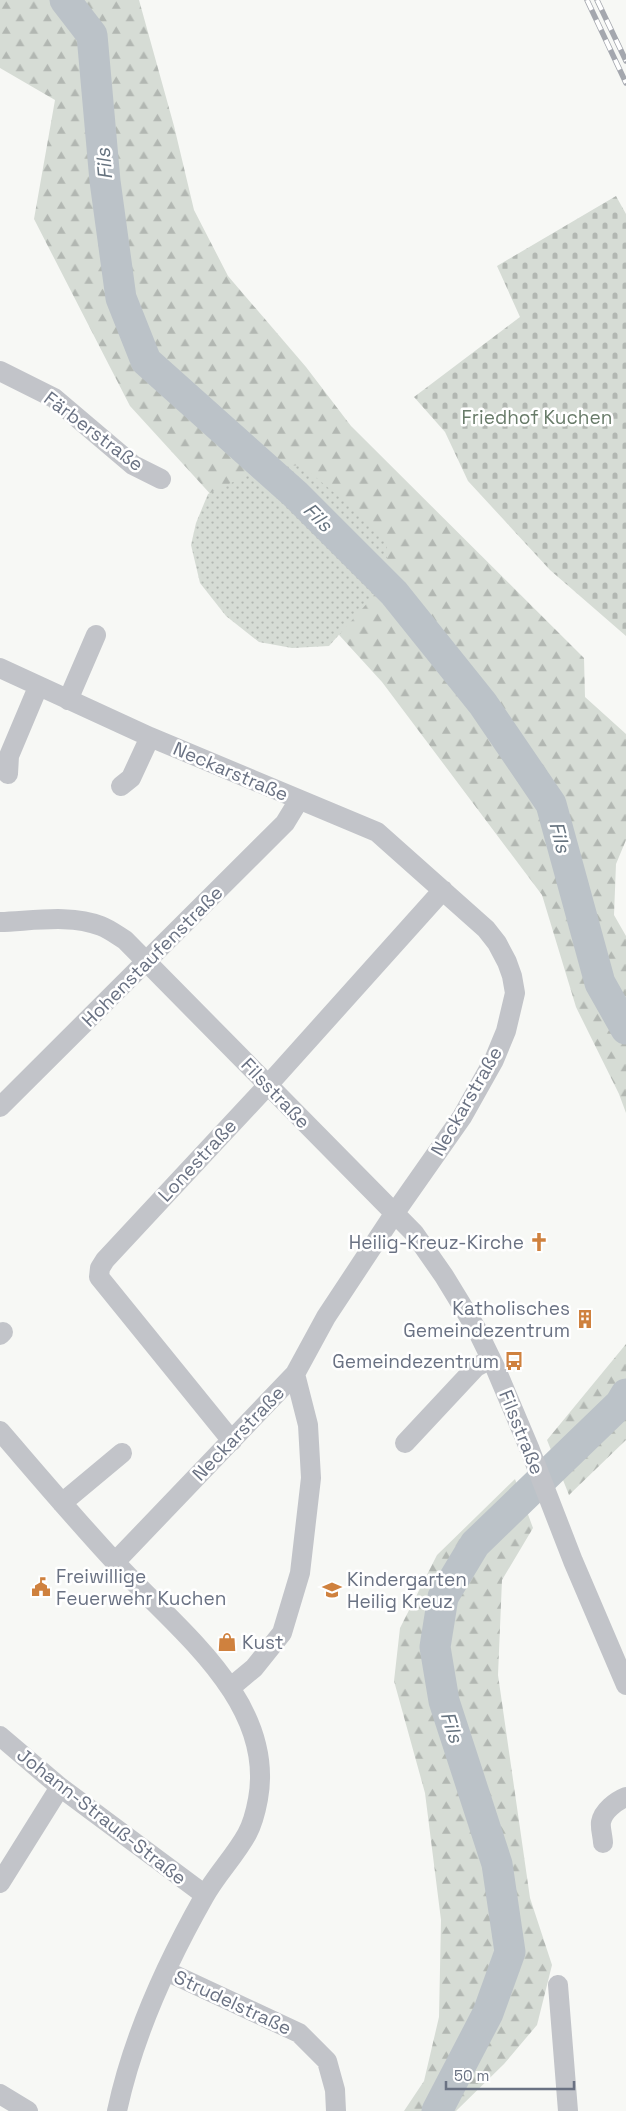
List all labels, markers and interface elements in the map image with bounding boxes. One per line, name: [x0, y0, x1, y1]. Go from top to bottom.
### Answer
water label: Fils: [90, 146, 118, 181]
street label: Färberstraße: [39, 386, 148, 477]
park label: Friedhof Kuchen: [462, 405, 612, 430]
water label: Fils: [298, 497, 339, 538]
street label: Neckarstraße: [169, 736, 292, 807]
water label: Fils: [543, 819, 577, 857]
street label: Hohenstaufenstraße: [76, 880, 228, 1032]
street label: Neckarstraße: [425, 1042, 508, 1161]
street label: Filsstraße: [236, 1053, 316, 1134]
street label: Lonestraße: [153, 1114, 242, 1207]
place label: Heilig-Kreuz-Kirche: [349, 1230, 524, 1255]
church icon: Heilig-Kreuz-Kirche: [528, 1231, 550, 1253]
place label: Katholisches Gemeindezentrum: [403, 1296, 570, 1343]
building icon: Katholisches Gemeindezentrum: [574, 1308, 596, 1330]
place label: Gemeindezentrum: [332, 1349, 499, 1374]
bus stop icon: Gemeindezentrum: [503, 1350, 525, 1372]
street label: Neckarstraße: [187, 1381, 290, 1486]
street label: Filsstraße: [493, 1386, 550, 1478]
place label: Freiwillige Feuerwehr Kuchen: [56, 1564, 226, 1611]
place label: Kindergarten Heilig Kreuz: [347, 1567, 467, 1614]
public building icon: Freiwillige Feuerwehr Kuchen: [30, 1576, 52, 1598]
school or university icon: Kindergarten Heilig Kreuz: [321, 1579, 343, 1601]
place label: Kust: [242, 1630, 284, 1655]
shop icon: Kust: [216, 1631, 238, 1653]
water label: Fils: [435, 1708, 470, 1747]
street label: Johann-Strauß-Straße: [12, 1742, 192, 1890]
street label: Strudelstraße: [170, 1964, 296, 2041]
scale bar: [446, 2058, 574, 2090]
text: 50 m: [454, 2066, 489, 2085]

